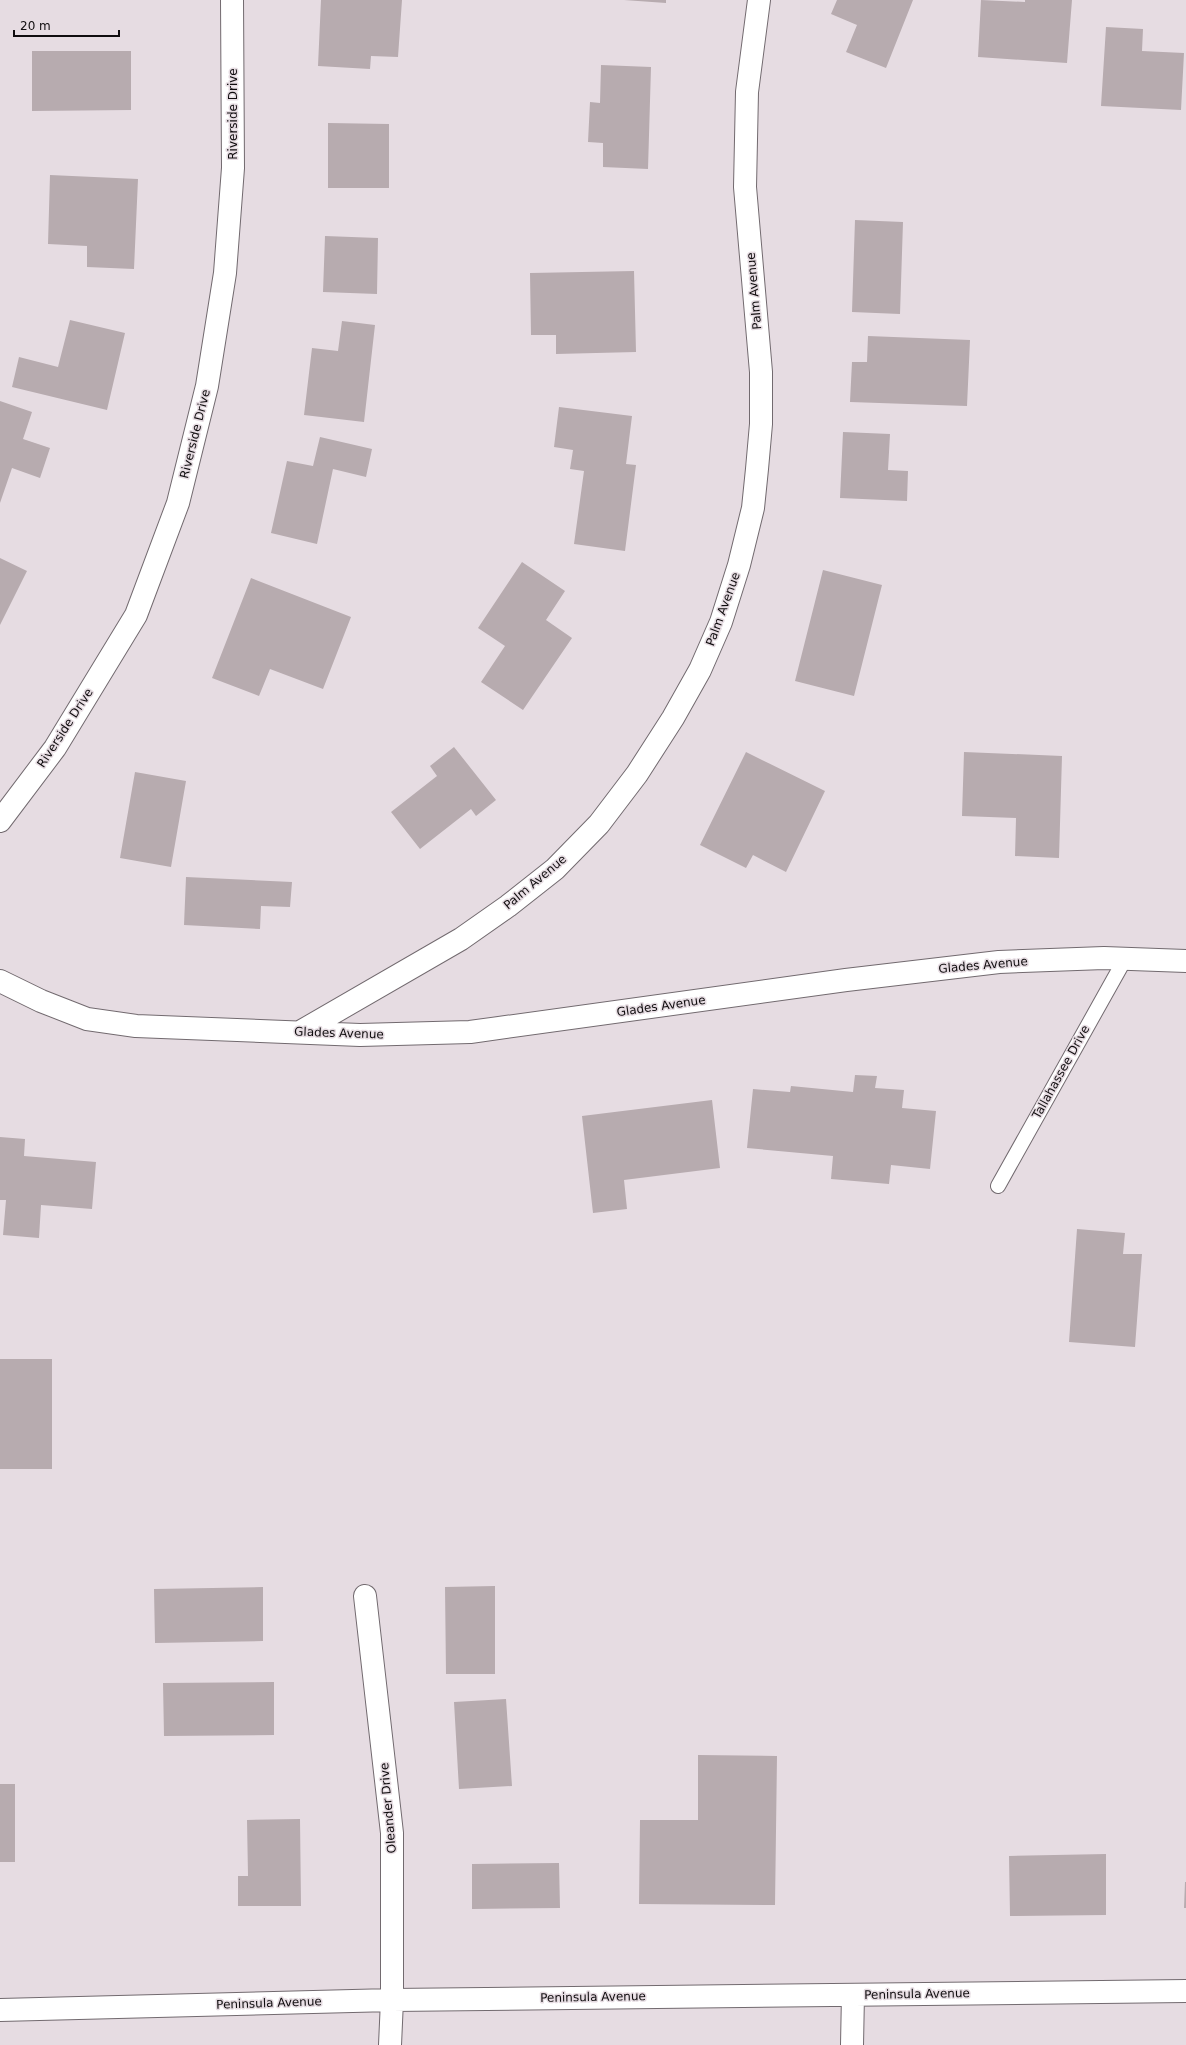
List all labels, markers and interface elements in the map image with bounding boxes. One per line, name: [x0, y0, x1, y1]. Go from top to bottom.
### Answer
scale bar: [14, 12, 119, 38]
text: 20 m: [20, 19, 51, 33]
street label: Riverside Drive: [226, 68, 240, 160]
street label: Palm Avenue: [744, 252, 764, 330]
street label: Riverside Drive: [177, 388, 213, 480]
street label: Palm Avenue: [703, 570, 743, 648]
street label: Riverside Drive: [34, 686, 96, 770]
street label: Palm Avenue: [501, 852, 569, 912]
street label: Glades Avenue: [938, 954, 1028, 976]
street label: Glades Avenue: [616, 993, 706, 1019]
street label: Tallahassee Drive: [1029, 1023, 1093, 1122]
street label: Glades Avenue: [294, 1024, 384, 1042]
street label: Oleander Drive: [377, 1762, 399, 1854]
street label: Peninsula Avenue: [864, 1986, 970, 2002]
street label: Peninsula Avenue: [540, 1989, 646, 2005]
street label: Peninsula Avenue: [216, 1994, 322, 2012]

